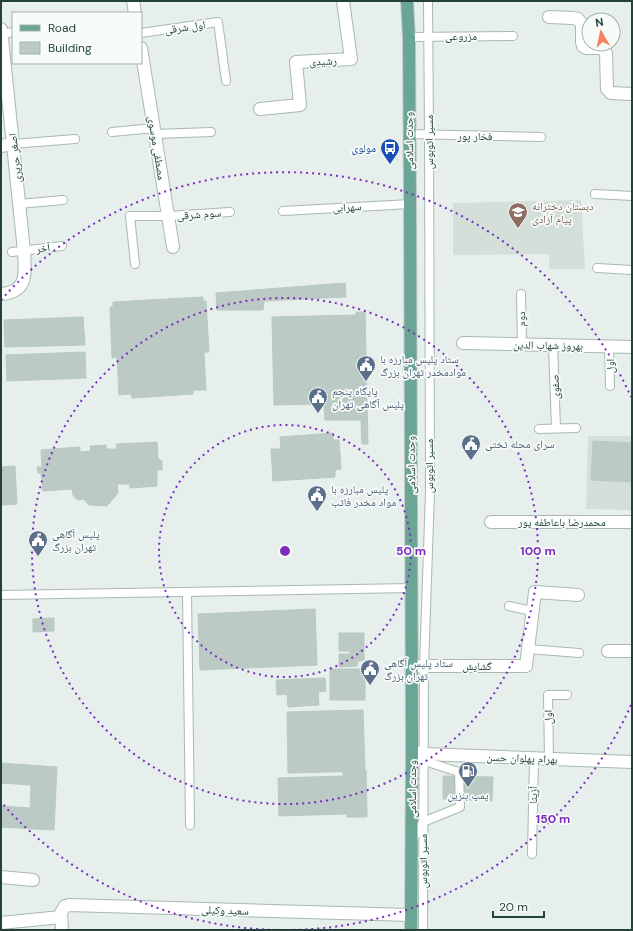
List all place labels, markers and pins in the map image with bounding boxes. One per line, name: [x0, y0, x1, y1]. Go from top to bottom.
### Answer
bus stop icon: مولوی: [379, 137, 401, 165]
place label: مولوی: [352, 141, 376, 155]
place label: دبستان دخترانه پیام آزادی: [532, 199, 594, 226]
school or university icon: دبستان دخترانه پیام آزادی: [507, 201, 529, 229]
place label: ستاد پلیس مبارزه با موادمخدر تهران بزرگ: [380, 352, 466, 379]
public building icon: ستاد پلیس مبارزه با موادمخدر تهران بزرگ: [355, 354, 377, 382]
place label: پایگاه پنجم پلیس آگاهی تهران: [332, 384, 404, 411]
public building icon: پایگاه پنجم پلیس آگاهی تهران: [307, 386, 329, 414]
public building icon: سرای محله تختی: [460, 433, 482, 461]
place label: سرای محله تختی: [485, 437, 555, 451]
place label: پلیس مبارزه با مواد مخدر فاتب: [331, 482, 396, 509]
public building icon: پلیس مبارزه با مواد مخدر فاتب: [306, 484, 328, 512]
place label: پلیس آگاهی تهران بزرگ: [52, 527, 100, 554]
public building icon: پلیس آگاهی تهران بزرگ: [27, 529, 49, 557]
centre of rings: [278, 544, 292, 558]
place label: ستاد پلیس آگاهی تهران بزرگ: [384, 656, 453, 683]
public building icon: ستاد پلیس آگاهی تهران بزرگ: [359, 658, 381, 686]
fuel station icon: پمپ بنزین: [457, 760, 479, 788]
place label: پمپ بنزین: [447, 788, 489, 802]

